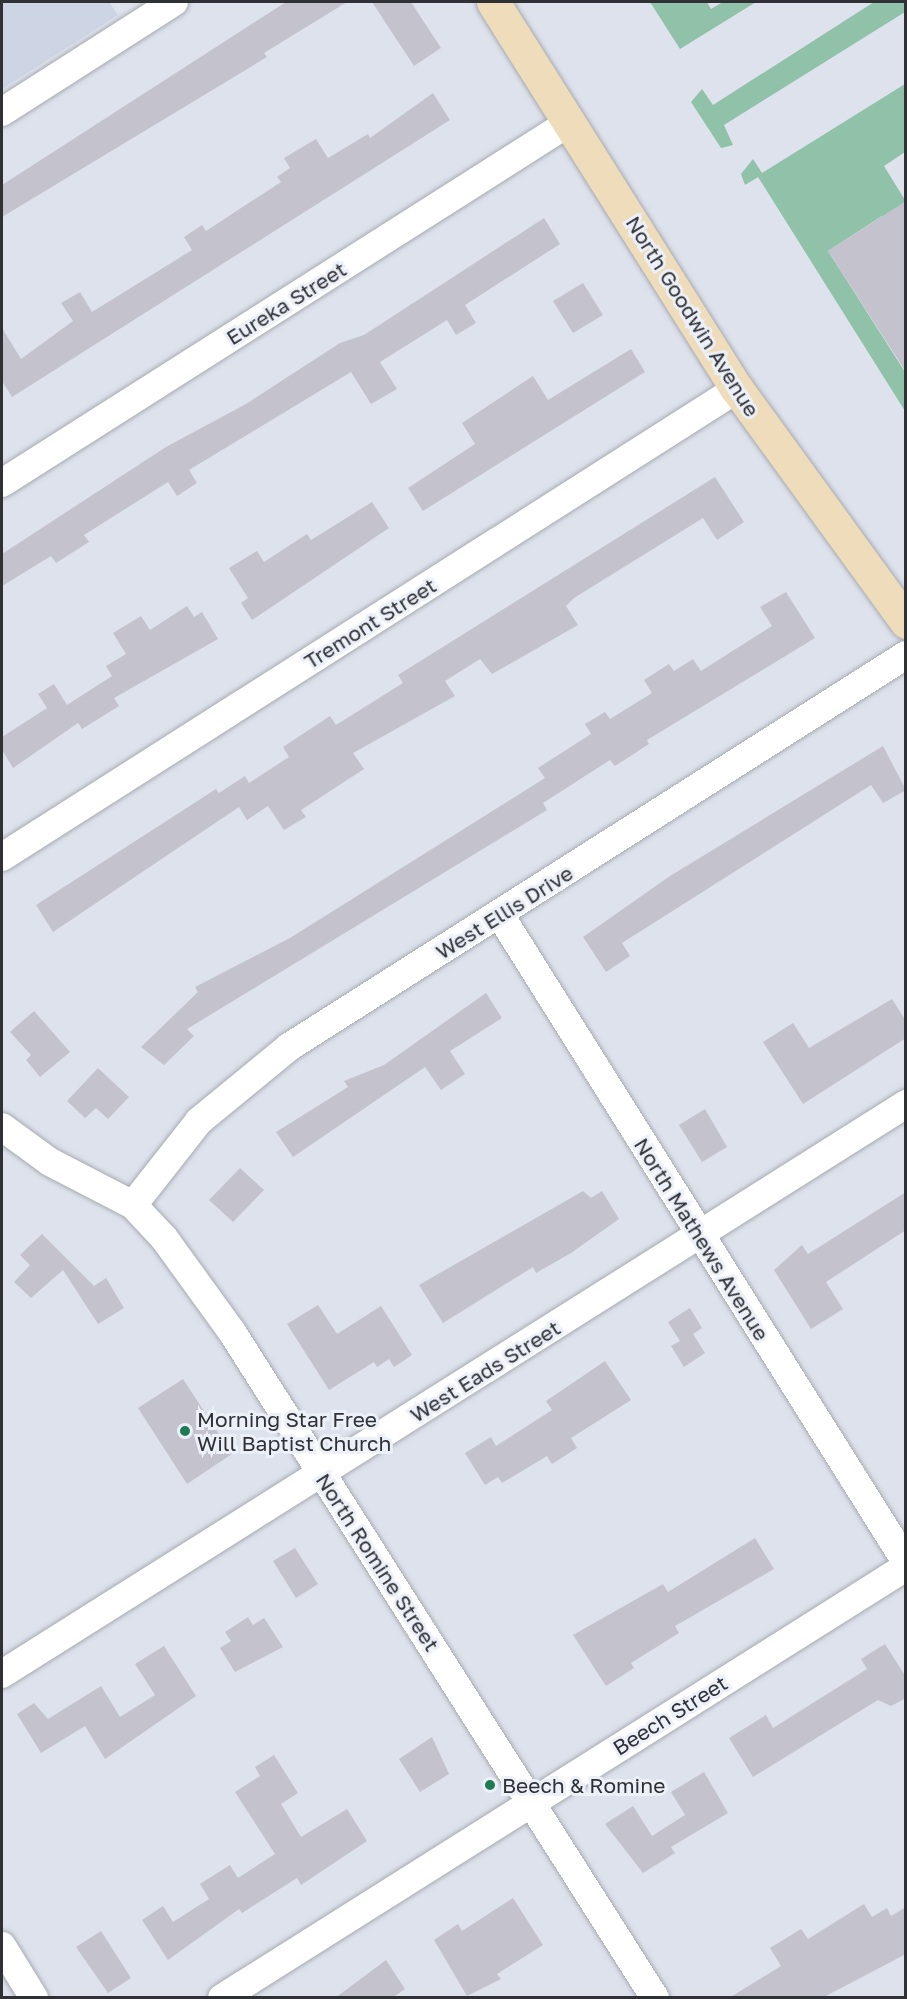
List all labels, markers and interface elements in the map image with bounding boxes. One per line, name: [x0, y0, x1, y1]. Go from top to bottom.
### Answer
street label: North Goodwin Avenue: [621, 211, 765, 421]
street label: Eureka Street: [221, 256, 351, 350]
street label: Tremont Street: [299, 572, 441, 674]
street label: West Ellis Drive: [431, 860, 577, 964]
street label: North Mathews Avenue: [629, 1133, 775, 1345]
street label: West Eads Street: [405, 1315, 565, 1427]
place label: Morning Star Free Will Baptist Church: [197, 1406, 391, 1456]
marker: Morning Star Free Will Baptist Church: [178, 1424, 192, 1438]
street label: North Romine Street: [311, 1468, 445, 1656]
street label: Beech Street: [608, 1670, 732, 1760]
place label: Beech & Romine: [502, 1772, 665, 1798]
marker: Beech & Romine: [483, 1778, 497, 1792]

